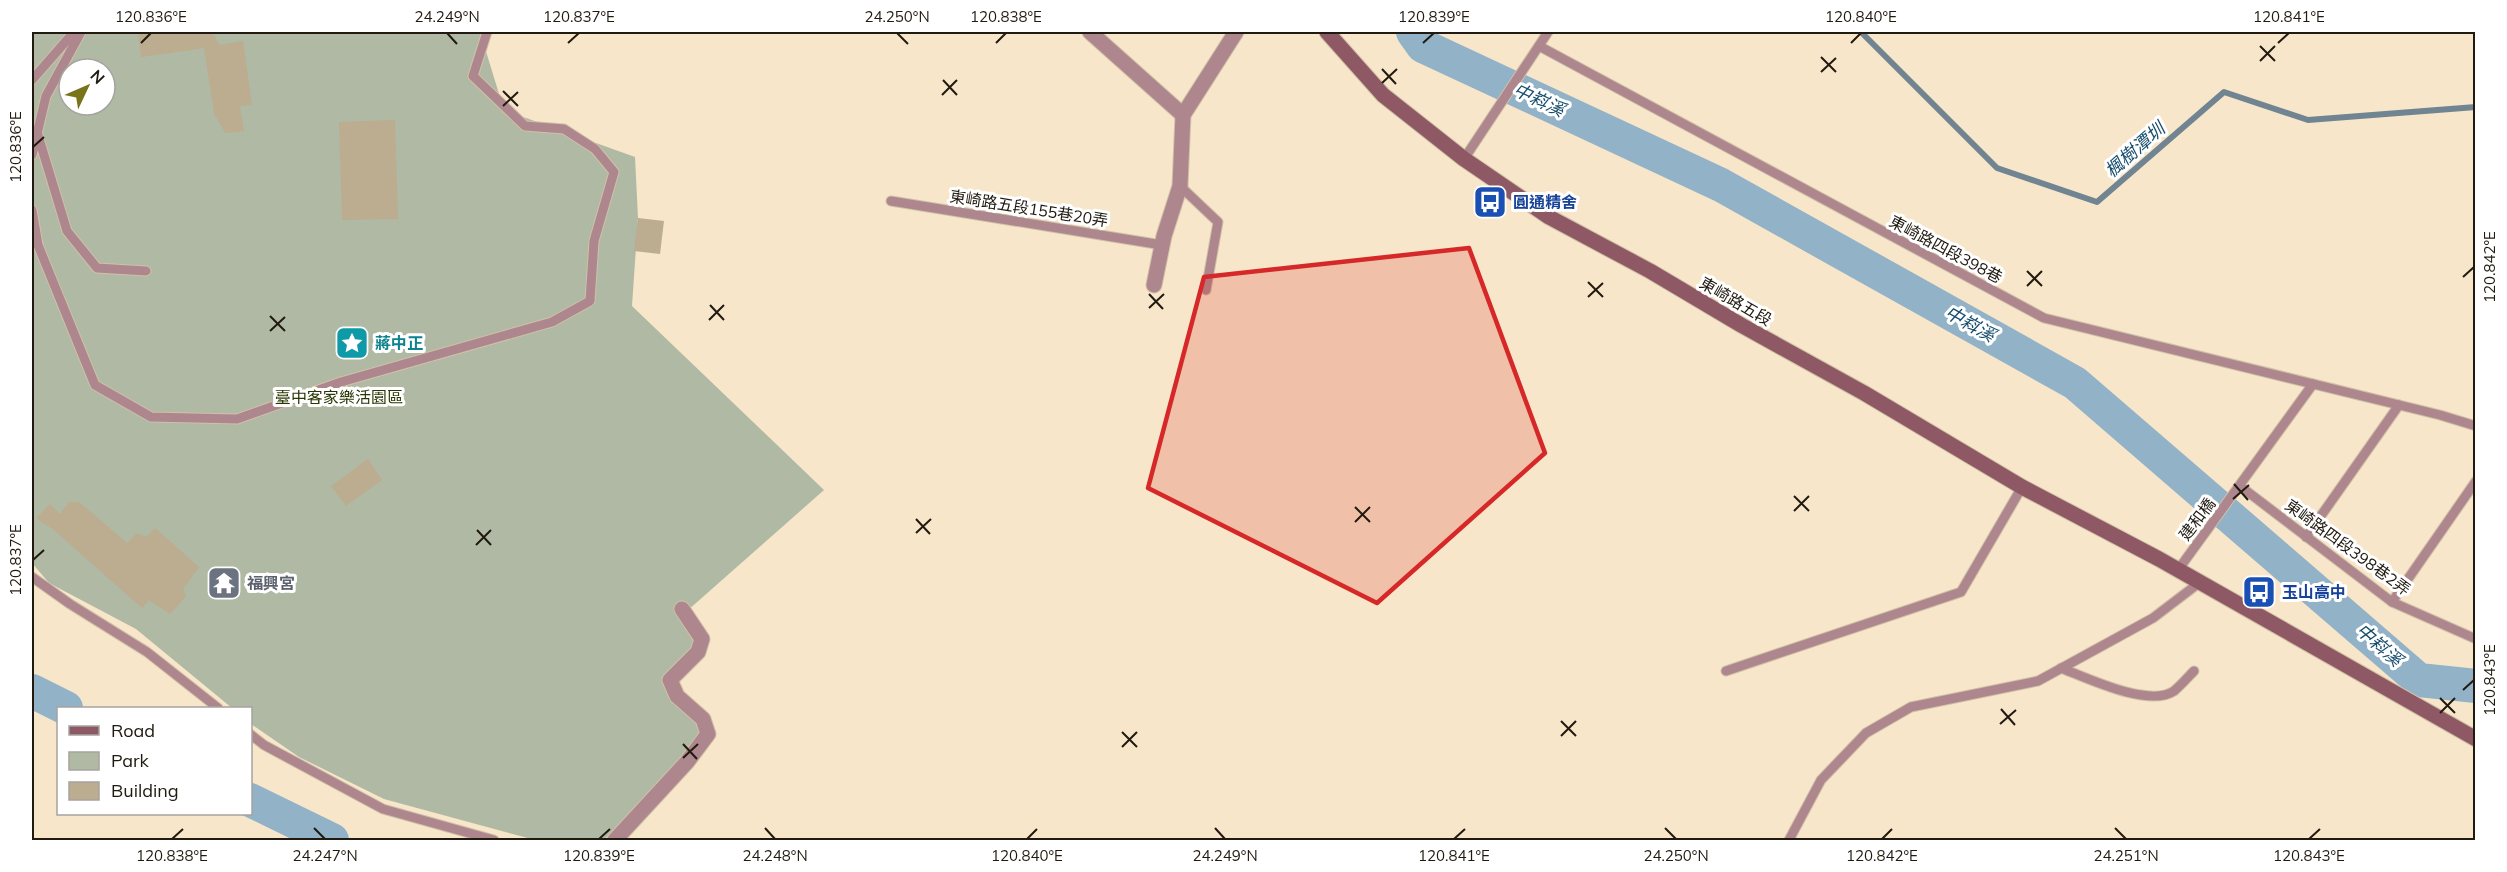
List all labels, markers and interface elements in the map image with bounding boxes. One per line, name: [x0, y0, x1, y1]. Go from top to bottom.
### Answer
text: 120.836°E: [115, 7, 187, 26]
text: 24.249°N: [414, 7, 480, 26]
text: 120.837°E: [543, 7, 615, 26]
text: 24.250°N: [864, 7, 930, 26]
text: 120.838°E: [970, 7, 1042, 26]
text: 120.839°E: [1398, 7, 1470, 26]
text: 120.840°E: [1825, 7, 1897, 26]
text: 120.841°E: [2253, 7, 2325, 26]
north arrow: [57, 57, 117, 117]
text: N: [86, 65, 109, 88]
water label: 中嵙溪: [1510, 78, 1571, 123]
text: 120.836°E: [6, 111, 25, 183]
water label: 楓樹潭圳: [2100, 115, 2172, 182]
bus stop icon: 圓通精舍: [1472, 184, 1508, 220]
street label: 東崎路五段155巷20弄: [948, 186, 1110, 230]
place label: 圓通精舍: [1513, 192, 1577, 212]
street label: 東崎路四段398巷: [1886, 211, 2006, 287]
text: 120.842°E: [2480, 231, 2499, 303]
street label: 東崎路五段: [1696, 272, 1776, 330]
water label: 中嵙溪: [1941, 300, 2002, 348]
place icon: 蔣中正: [334, 325, 370, 361]
place label: 蔣中正: [375, 333, 423, 353]
park label: 臺中客家樂活園區: [275, 387, 403, 407]
street label: 建和橋: [2175, 494, 2219, 544]
street label: 東崎路四段398巷2弄: [2281, 495, 2415, 599]
text: 120.837°E: [6, 524, 25, 596]
temple icon: 福興宮: [206, 565, 242, 601]
place label: 福興宮: [247, 573, 295, 593]
bus stop icon: 玉山高中: [2241, 574, 2277, 610]
place label: 玉山高中: [2282, 582, 2346, 602]
water label: 中嵙溪: [2351, 618, 2410, 673]
text: 120.843°E: [2480, 644, 2499, 716]
legend: [57, 707, 252, 815]
text: Road: [111, 719, 155, 742]
text: Park: [111, 749, 150, 772]
text: Building: [111, 779, 179, 802]
text: 120.838°E: [136, 846, 208, 865]
text: 24.247°N: [292, 846, 358, 865]
text: 120.839°E: [563, 846, 635, 865]
text: 24.248°N: [742, 846, 808, 865]
text: 120.840°E: [991, 846, 1063, 865]
text: 24.249°N: [1192, 846, 1258, 865]
text: 120.841°E: [1418, 846, 1490, 865]
text: 24.250°N: [1643, 846, 1709, 865]
text: 120.842°E: [1846, 846, 1918, 865]
text: 24.251°N: [2093, 846, 2159, 865]
text: 120.843°E: [2273, 846, 2345, 865]

